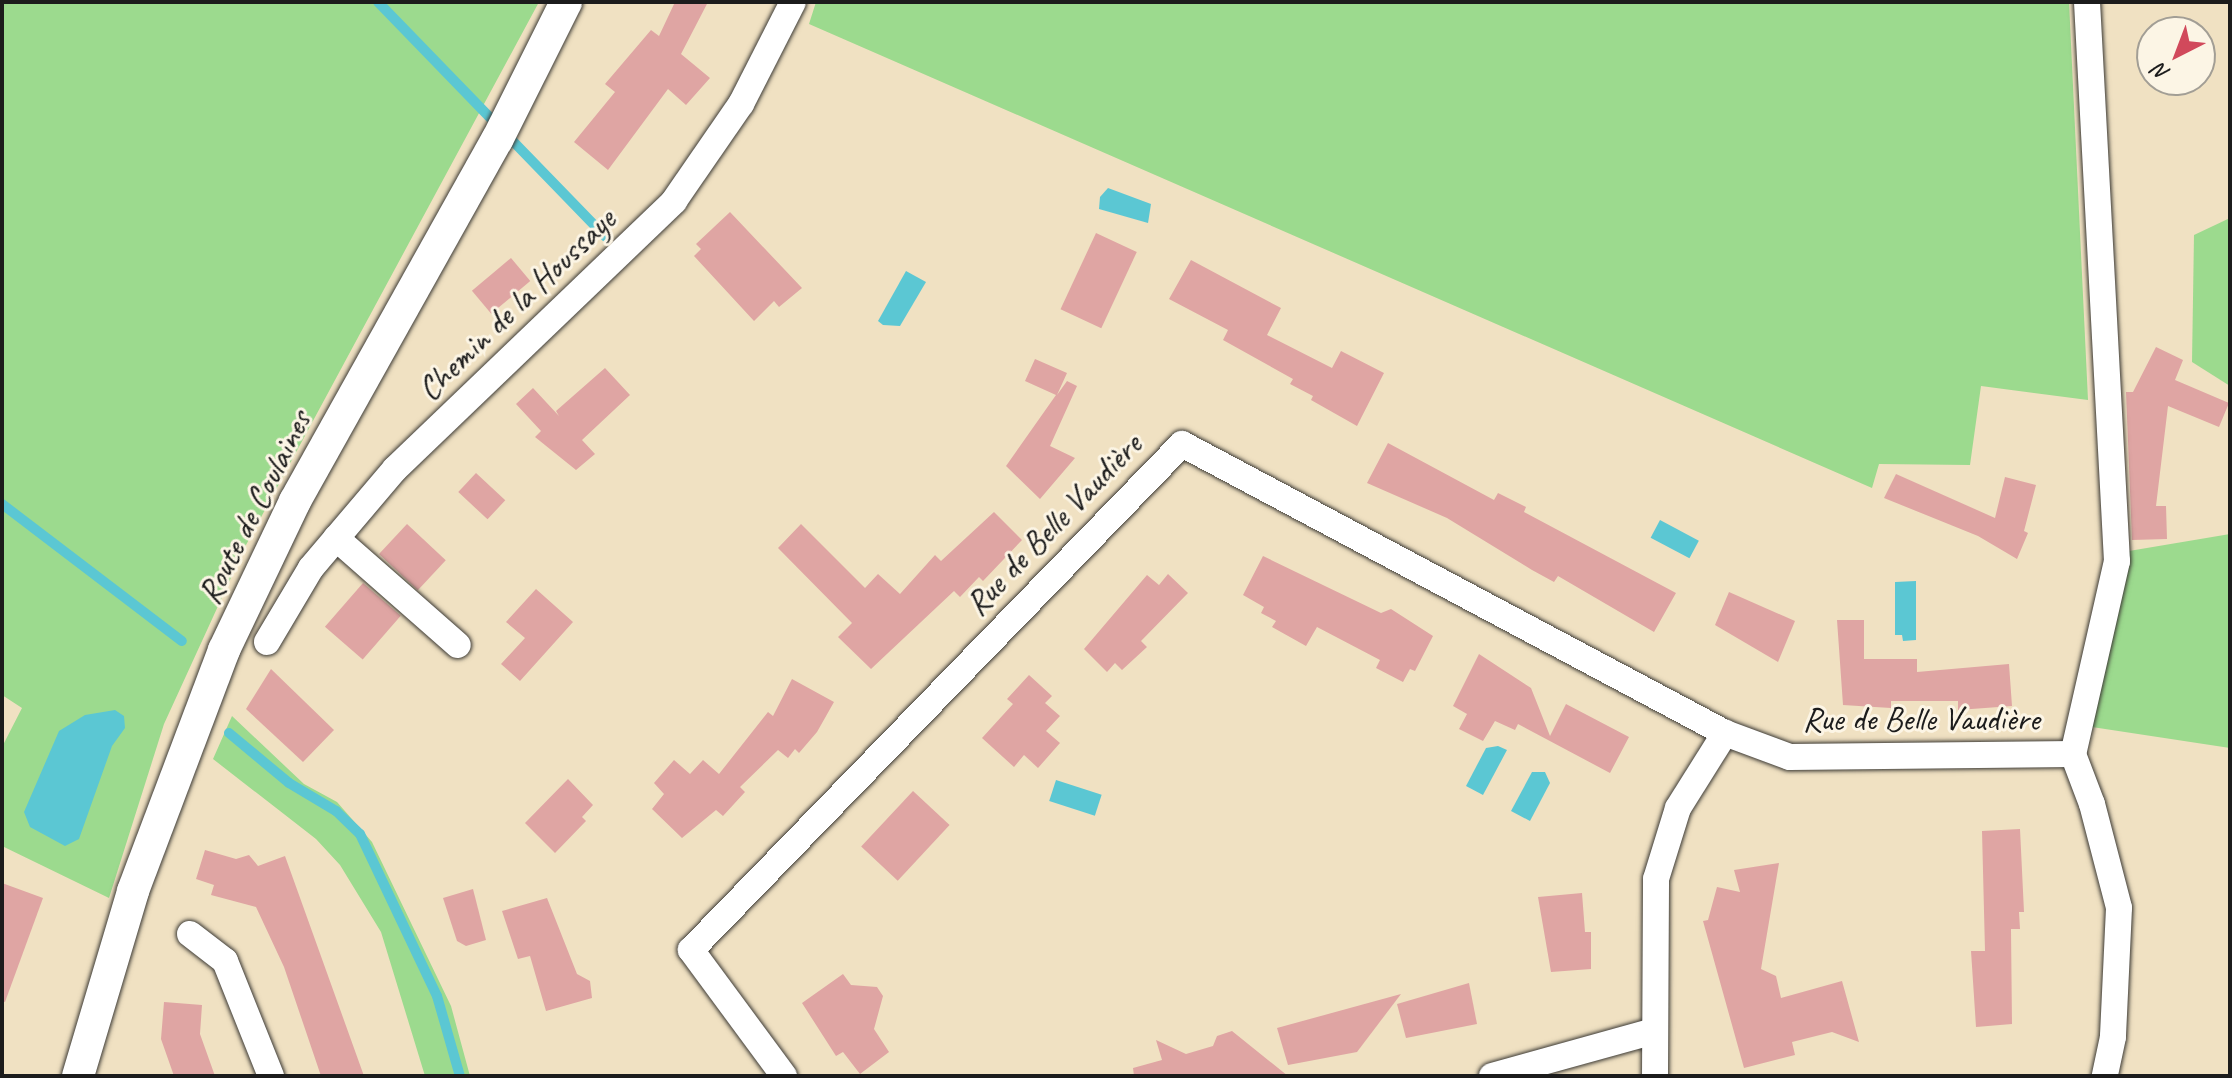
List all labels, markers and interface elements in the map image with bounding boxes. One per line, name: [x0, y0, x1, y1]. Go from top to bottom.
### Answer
north arrow: [2136, 16, 2216, 96]
text: N: [2147, 57, 2176, 87]
street label: Chemin de la Houssaye: [409, 200, 623, 408]
street label: Route de Coulaines: [188, 404, 320, 610]
street label: Rue de Belle Vaudière: [956, 424, 1150, 624]
street label: Rue de Belle Vaudière: [1802, 699, 2040, 739]

